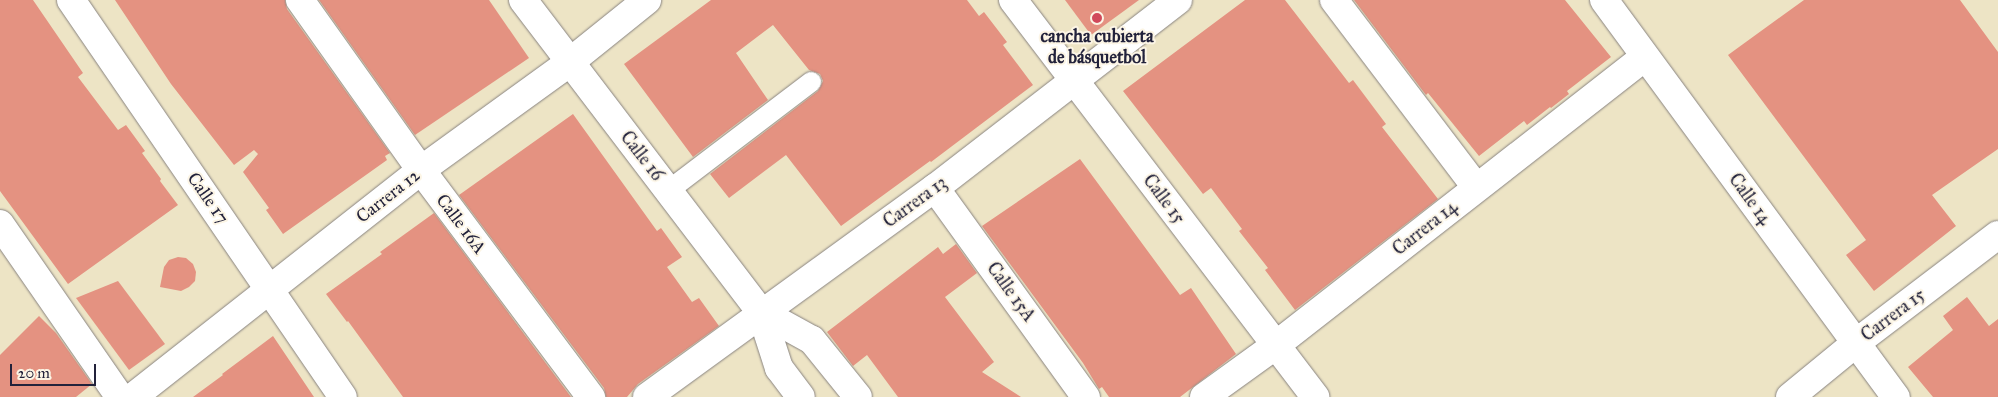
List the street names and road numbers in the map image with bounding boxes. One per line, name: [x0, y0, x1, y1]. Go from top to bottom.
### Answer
street label: Calle 16: [616, 127, 668, 185]
street label: Carrera 12: [352, 164, 424, 228]
street label: Calle 17: [183, 168, 233, 228]
street label: Calle 14: [1724, 169, 1776, 229]
street label: Calle 15: [1138, 170, 1190, 228]
street label: Carrera 13: [879, 172, 951, 232]
street label: Calle 16A: [432, 190, 490, 258]
street label: Carrera 14: [1388, 196, 1462, 260]
street label: Calle 15A: [982, 258, 1040, 326]
street label: Carrera 15: [1857, 284, 1929, 346]

